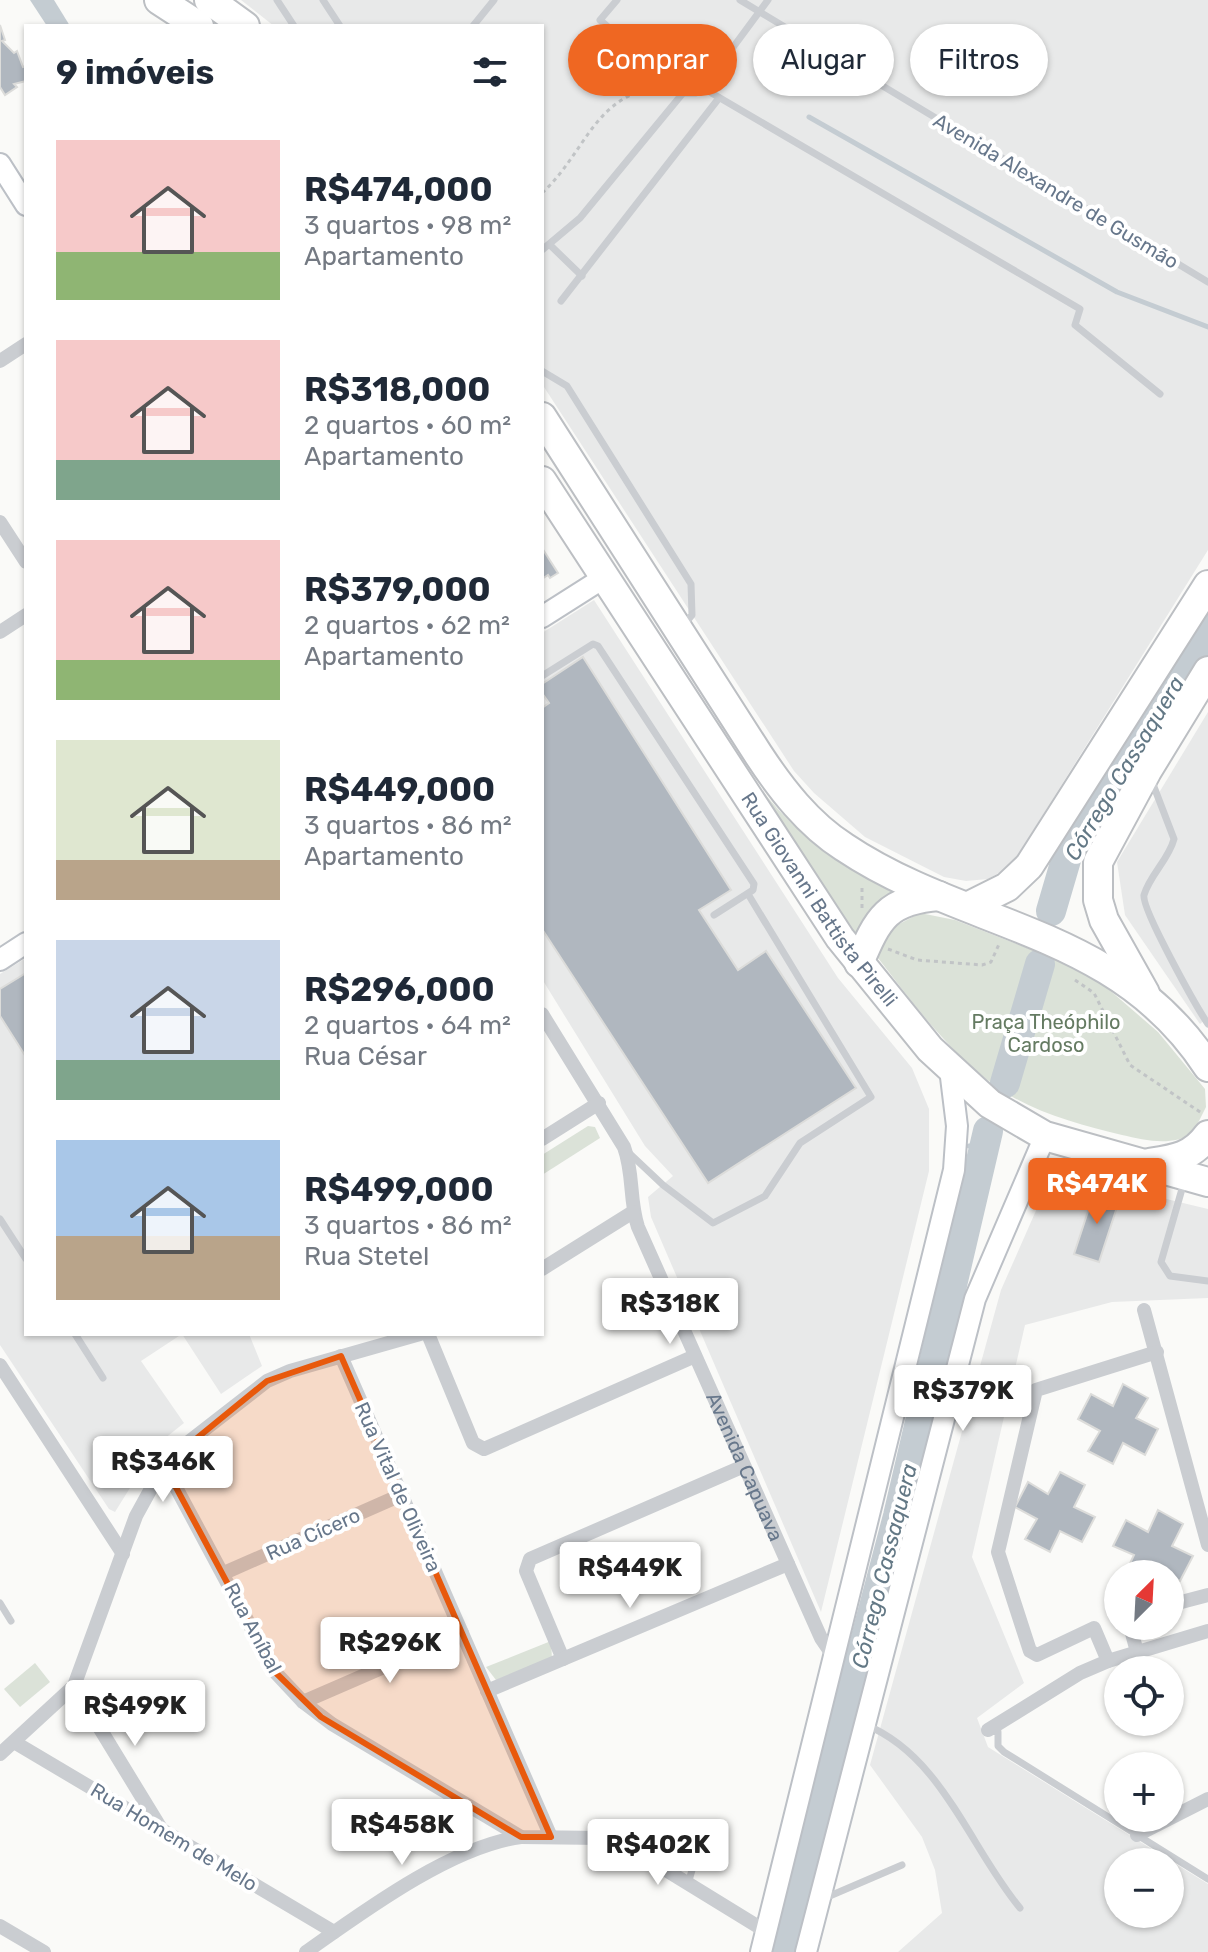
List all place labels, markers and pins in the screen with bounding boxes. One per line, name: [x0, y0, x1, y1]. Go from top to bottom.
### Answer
pin: R$474K: [1032, 1158, 1162, 1226]
pin: R$318K: [605, 1278, 735, 1346]
pin: R$379K: [898, 1365, 1028, 1433]
pin: R$346K: [98, 1436, 228, 1504]
pin: R$449K: [565, 1542, 695, 1610]
pin: R$296K: [325, 1617, 455, 1685]
pin: R$499K: [70, 1680, 200, 1748]
pin: R$458K: [337, 1799, 467, 1867]
pin: R$402K: [593, 1819, 723, 1887]

